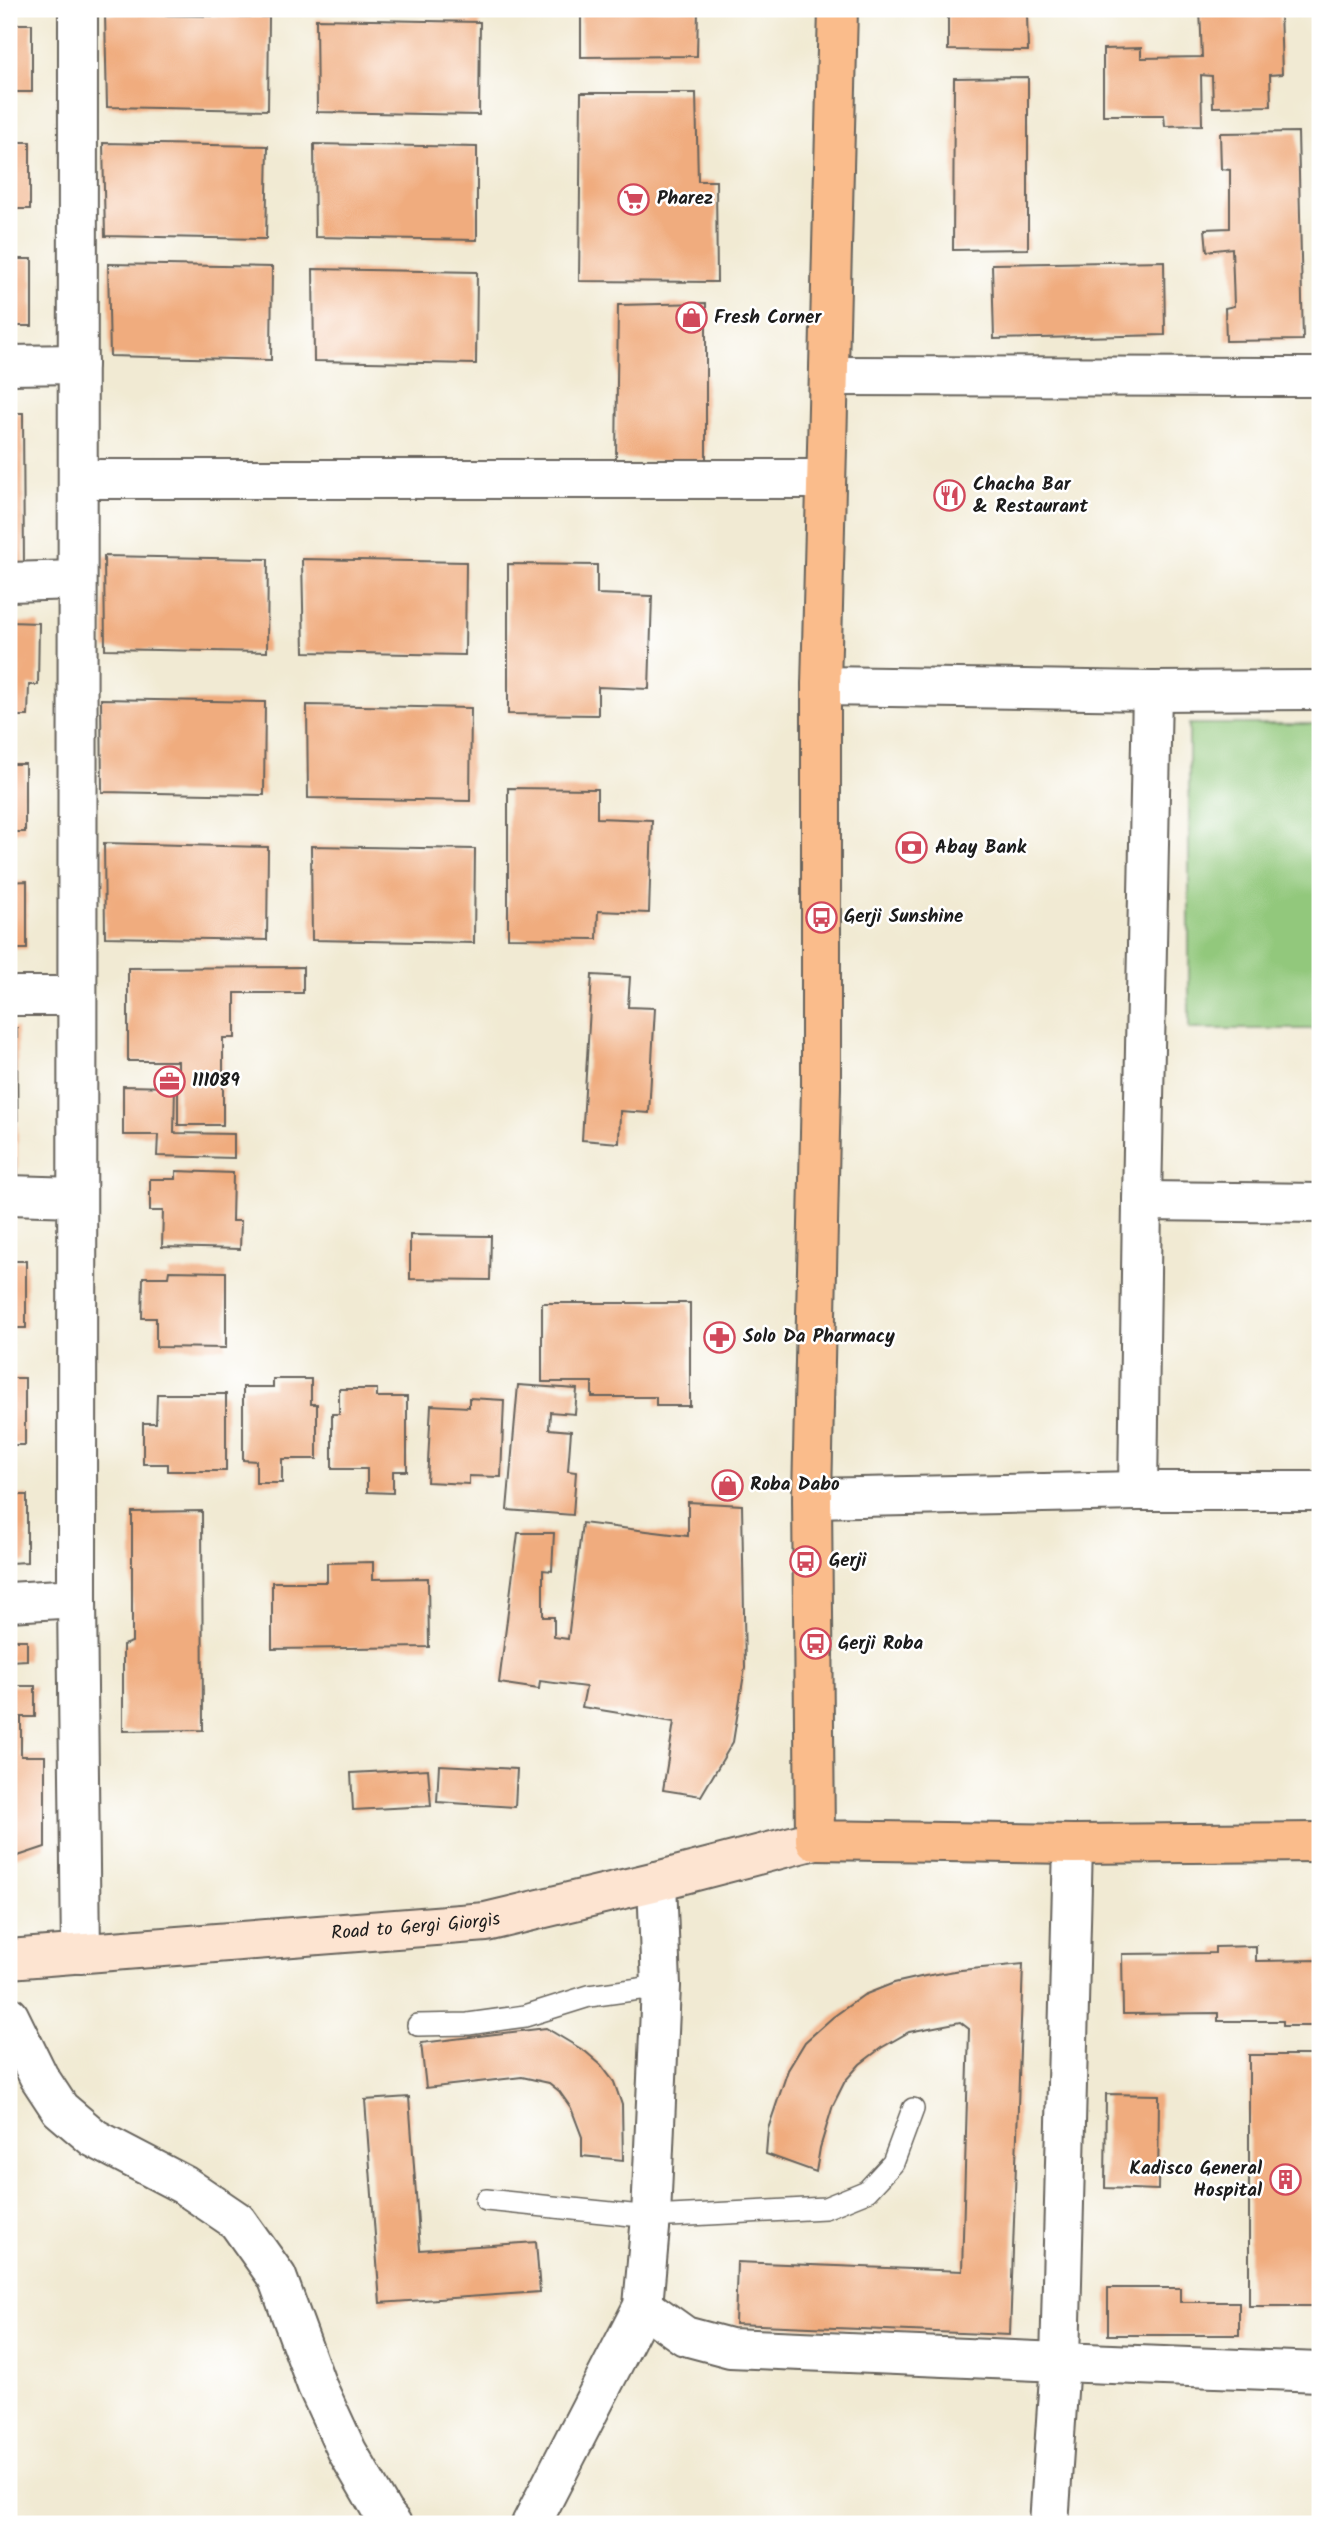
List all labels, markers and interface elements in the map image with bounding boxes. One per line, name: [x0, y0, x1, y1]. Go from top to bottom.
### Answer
supermarket icon: Pharez: [617, 182, 651, 216]
place label: Pharez: [657, 184, 713, 214]
shop icon: Fresh Corner: [674, 301, 708, 335]
place label: Fresh Corner: [714, 303, 822, 333]
place label: Chacha Bar & Restaurant: [973, 470, 1088, 522]
restaurant icon: Chacha Bar & Restaurant: [933, 479, 967, 513]
bank icon: Abay Bank: [895, 831, 929, 865]
place label: Abay Bank: [935, 833, 1027, 863]
bus stop icon: Gerji Sunshine: [804, 900, 838, 934]
place label: Gerji Sunshine: [844, 902, 963, 932]
office icon: 111089: [152, 1064, 186, 1098]
place label: 111089: [192, 1066, 240, 1096]
pharmacy icon: Solo Da Pharmacy: [703, 1320, 737, 1354]
place label: Solo Da Pharmacy: [743, 1322, 895, 1352]
shop icon: Roba Dabo: [710, 1468, 744, 1502]
place label: Roba Dabo: [750, 1470, 840, 1500]
bus stop icon: Gerji: [789, 1544, 823, 1578]
place label: Gerji: [829, 1546, 867, 1576]
bus stop icon: Gerji Roba: [798, 1627, 832, 1661]
place label: Gerji Roba: [838, 1629, 924, 1659]
street label: Road to Gergi Giorgis: [330, 1904, 504, 1949]
place label: Kadisco General Hospital: [1130, 2154, 1263, 2206]
building icon: Kadisco General Hospital: [1268, 2163, 1302, 2197]

